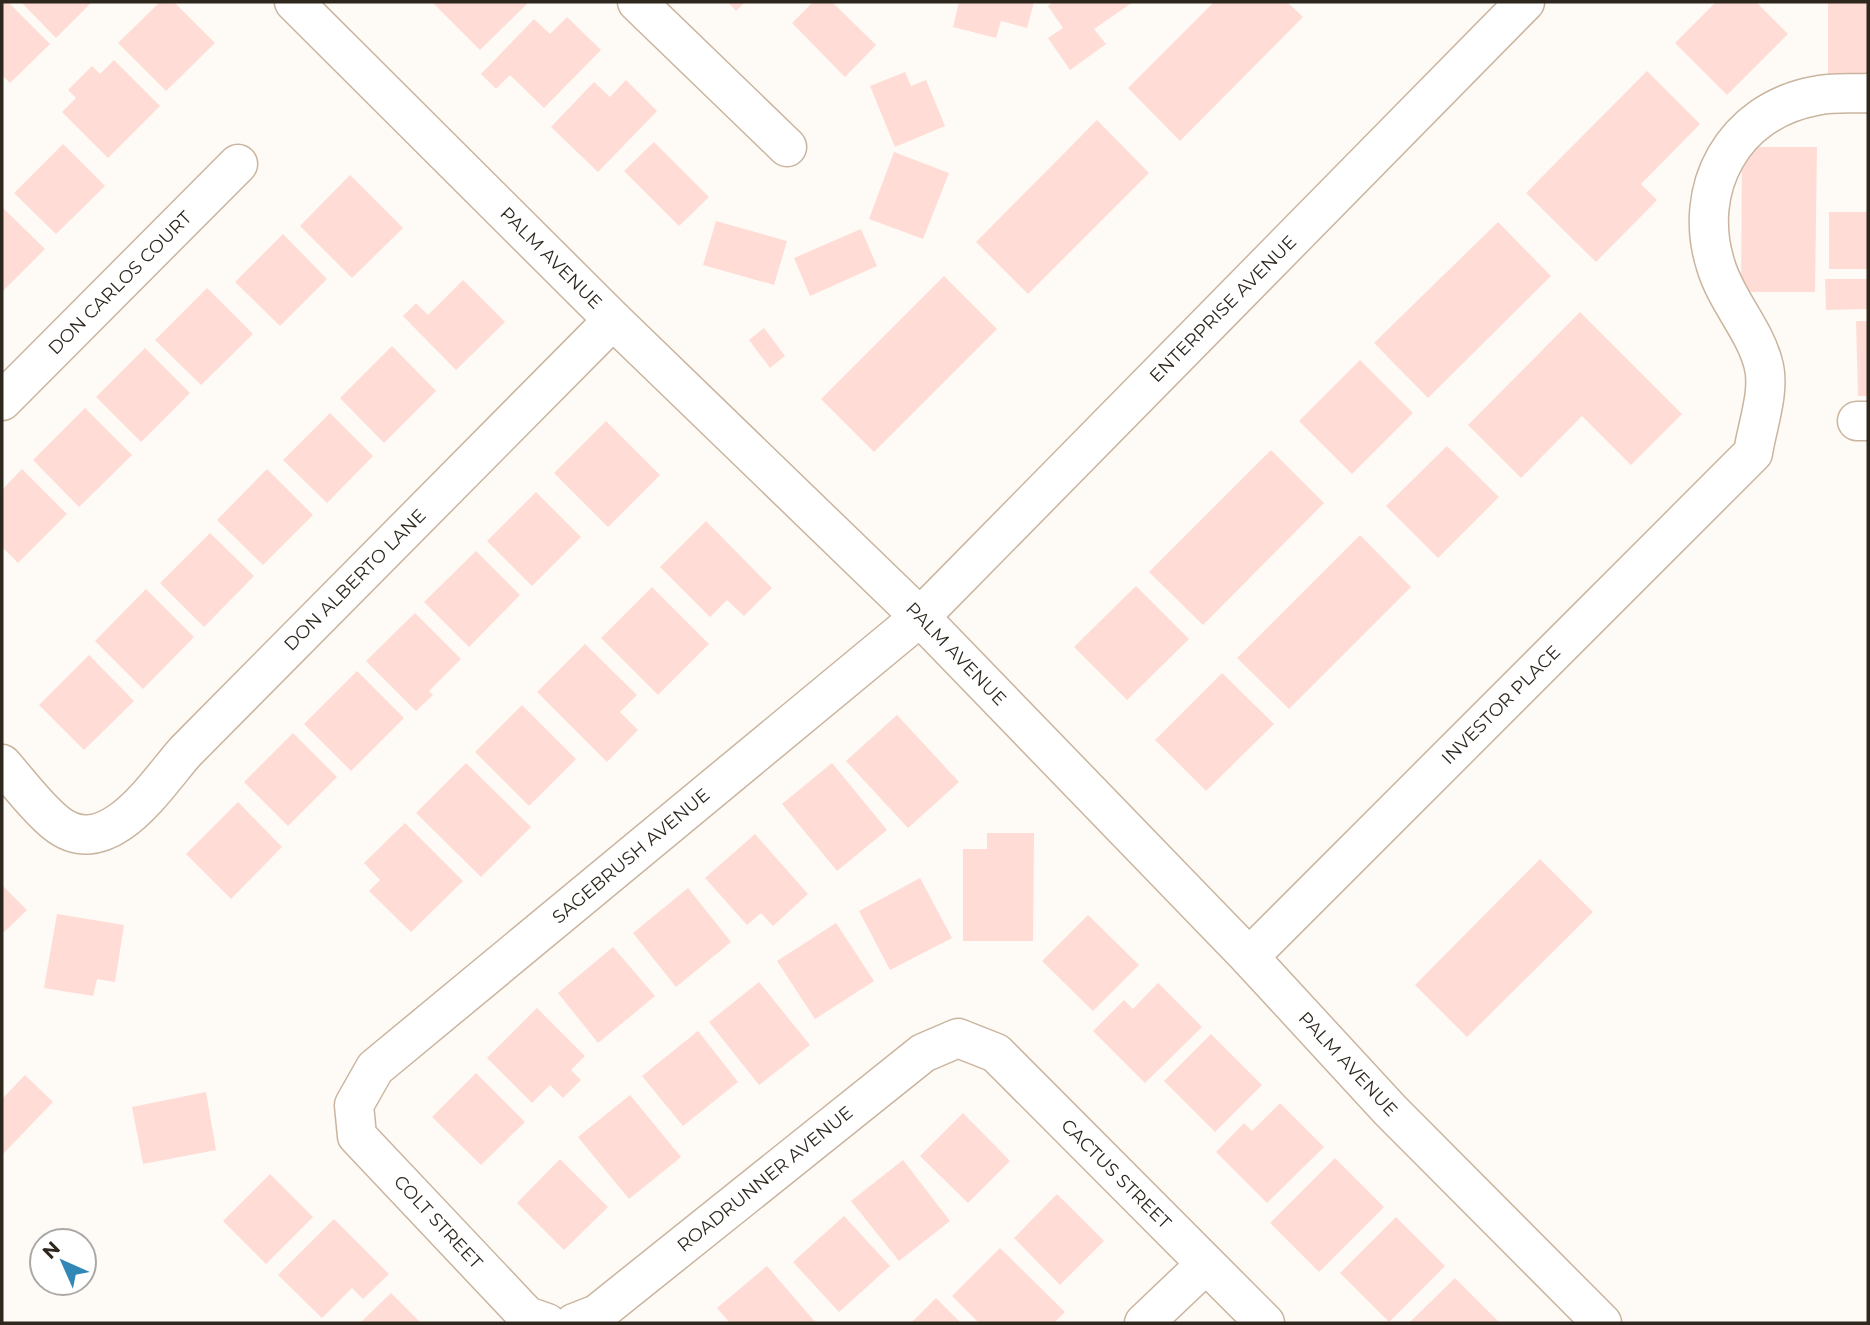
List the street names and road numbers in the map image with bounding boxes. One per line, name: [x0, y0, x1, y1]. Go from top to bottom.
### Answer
street label: PALM AVENUE: [495, 202, 607, 314]
street label: DON CARLOS COURT: [44, 206, 197, 359]
street label: ENTERPRISE AVENUE: [1145, 231, 1301, 387]
street label: DON ALBERTO LANE: [280, 505, 430, 655]
street label: PALM AVENUE: [901, 598, 1011, 710]
street label: INVESTOR PLACE: [1437, 641, 1565, 769]
street label: SAGEBRUSH AVENUE: [548, 784, 714, 928]
street label: PALM AVENUE: [1294, 1007, 1402, 1121]
street label: ROADRUNNER AVENUE: [673, 1101, 857, 1257]
street label: CACTUS STREET: [1056, 1114, 1176, 1234]
street label: COLT STREET: [389, 1171, 487, 1274]

